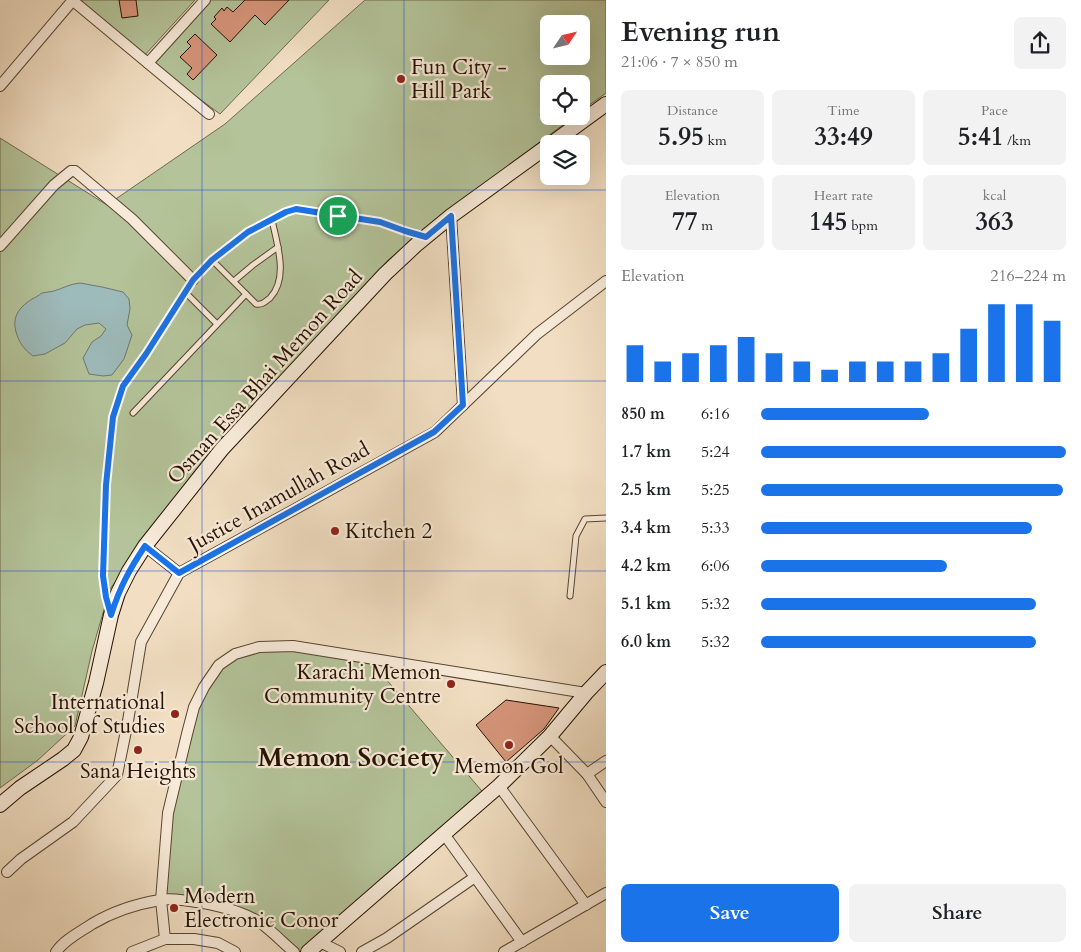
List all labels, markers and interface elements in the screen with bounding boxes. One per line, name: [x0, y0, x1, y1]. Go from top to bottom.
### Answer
text: Evening run: [621, 13, 780, 51]
north arrow: [540, 15, 590, 65]
map controls: [540, 15, 590, 185]
button: share: [1014, 17, 1066, 69]
text: 21:06 · 7 × 850 m: [621, 51, 738, 73]
place label: Fun City - Hill Park: [411, 53, 507, 106]
marker: Fun City - Hill Park: [395, 73, 407, 85]
button: locate: [540, 75, 590, 125]
text: Distance: [667, 101, 718, 120]
text: Time: [827, 101, 860, 120]
text: Pace: [981, 101, 1008, 120]
text: 5.95: [658, 120, 704, 154]
text: 33:49: [814, 120, 873, 154]
text: 5:41: [958, 120, 1004, 154]
text: km: [704, 131, 727, 150]
text: /km: [1004, 131, 1031, 150]
button: layers: [540, 135, 590, 185]
text: Elevation: [665, 186, 720, 205]
text: Heart rate: [814, 186, 873, 205]
text: kcal: [983, 186, 1006, 205]
pin: [317, 195, 359, 237]
icon: arrive: [324, 202, 352, 230]
text: 77: [672, 205, 698, 239]
text: 145: [809, 205, 847, 239]
text: 363: [975, 205, 1014, 239]
text: m: [698, 216, 713, 235]
text: bpm: [847, 216, 878, 235]
street label: Osman Essa Bhai Memon Road: [161, 263, 369, 491]
text: Elevation: [621, 265, 685, 287]
text: 216–224 m: [990, 265, 1066, 287]
text: 850 m: [621, 403, 665, 425]
text: 6:16: [701, 403, 730, 425]
street label: Justice Inamullah Road: [180, 435, 375, 560]
text: 1.7 km: [621, 441, 671, 463]
text: 5:24: [701, 441, 730, 463]
text: 2.5 km: [621, 479, 671, 501]
text: 5:25: [701, 479, 730, 501]
place label: Kitchen 2: [345, 517, 432, 546]
text: 3.4 km: [621, 517, 671, 539]
text: 5:33: [701, 517, 730, 539]
marker: Kitchen 2: [329, 525, 341, 537]
text: 4.2 km: [621, 555, 671, 577]
text: 6:06: [701, 555, 730, 577]
text: 5.1 km: [621, 593, 671, 615]
text: 5:32: [701, 593, 730, 615]
text: 6.0 km: [621, 631, 671, 653]
text: 5:32: [701, 631, 730, 653]
place label: Karachi Memon Community Centre: [264, 658, 441, 711]
marker: Karachi Memon Community Centre: [445, 678, 457, 690]
place label: International School of Studies: [14, 688, 165, 741]
marker: International School of Studies: [169, 708, 181, 720]
marker: Memon Gol: [503, 739, 515, 751]
district label: Memon Society: [258, 740, 444, 775]
marker: Sana Heights: [132, 744, 144, 756]
place label: Memon Gol: [454, 752, 564, 781]
place label: Sana Heights: [80, 757, 196, 786]
place label: Modern Electronic Conor: [184, 882, 339, 935]
button: Save: [621, 884, 839, 942]
button: Share: [849, 884, 1066, 942]
marker: Modern Electronic Conor: [168, 902, 180, 914]

